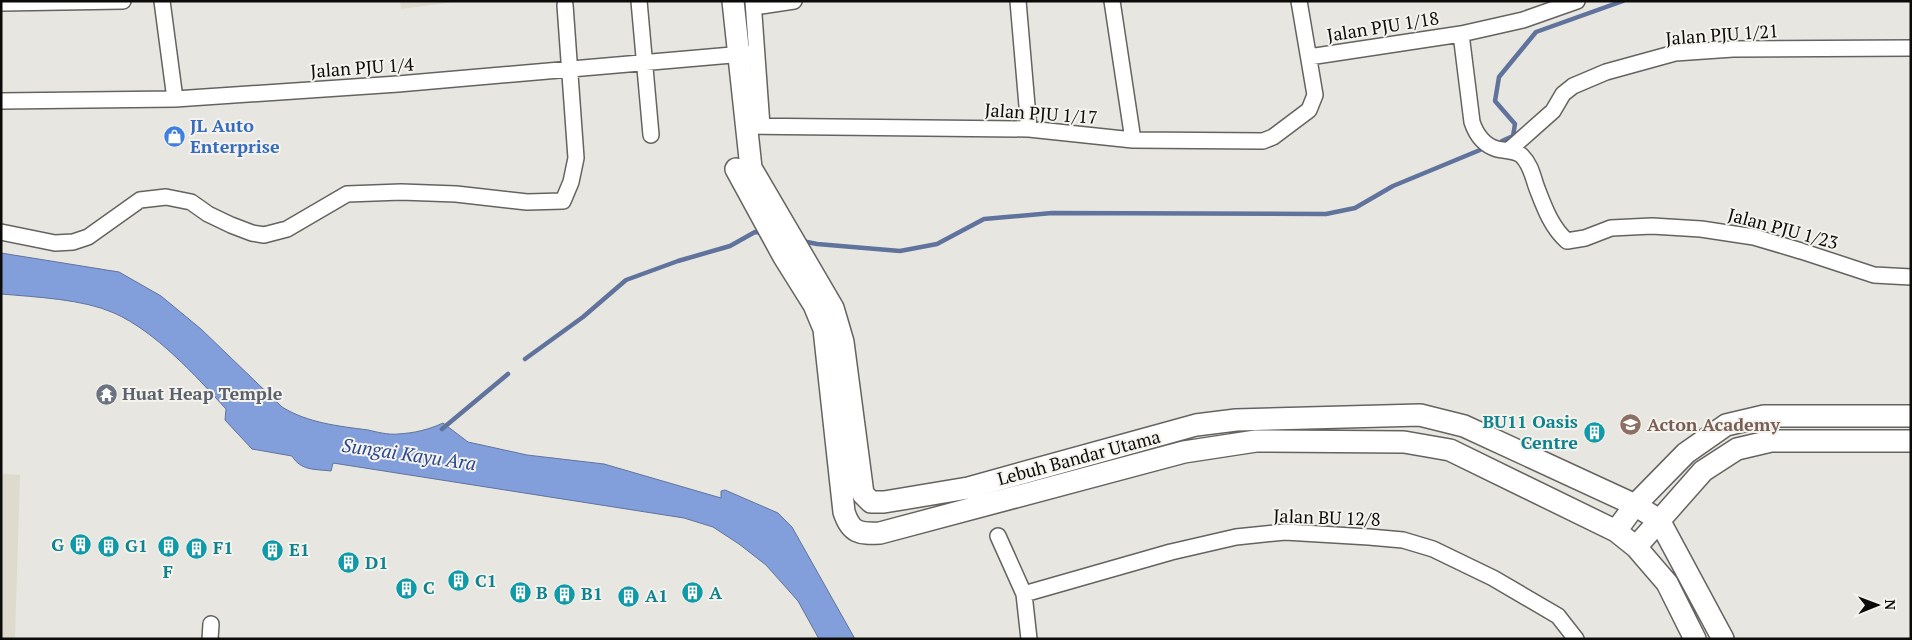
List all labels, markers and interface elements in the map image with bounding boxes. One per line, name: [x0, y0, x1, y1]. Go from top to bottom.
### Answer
street label: Jalan PJU 1/18: [1325, 5, 1441, 47]
street label: Jalan PJU 1/21: [1665, 18, 1779, 50]
street label: Jalan PJU 1/4: [309, 51, 415, 83]
street label: Jalan PJU 1/17: [984, 97, 1098, 129]
place label: JL Auto Enterprise: [190, 113, 280, 158]
shop icon: JL Auto Enterprise: [162, 124, 186, 148]
street label: Jalan PJU 1/23: [1726, 202, 1841, 254]
place label: Huat Heap Temple: [122, 381, 283, 405]
temple icon: Huat Heap Temple: [94, 382, 118, 406]
place label: BU11 Oasis Centre: [1482, 409, 1578, 454]
place label: Acton Academy: [1647, 412, 1780, 436]
school or university icon: Acton Academy: [1619, 413, 1643, 437]
building icon: BU11 Oasis Centre: [1582, 420, 1606, 444]
street label: Lebuh Bandar Utama: [995, 424, 1163, 490]
water label: Sungai Kayu Ara: [340, 432, 478, 475]
street label: Jalan BU 12/8: [1273, 503, 1381, 531]
place label: G: [51, 532, 64, 556]
building icon: G: [68, 533, 92, 557]
place label: G1: [125, 533, 148, 557]
building icon: G1: [97, 534, 121, 558]
building icon: F: [156, 535, 180, 559]
place label: F1: [213, 535, 234, 559]
building icon: F1: [185, 536, 209, 560]
place label: E1: [289, 537, 310, 561]
building icon: E1: [261, 538, 285, 562]
place label: D1: [365, 550, 388, 574]
building icon: D1: [337, 551, 361, 575]
place label: F: [163, 559, 173, 583]
place label: C1: [475, 568, 497, 592]
building icon: C1: [447, 569, 471, 593]
place label: C: [423, 575, 435, 599]
building icon: C: [395, 576, 419, 600]
place label: B: [536, 580, 548, 604]
place label: A: [709, 580, 723, 604]
north arrow: [1852, 580, 1902, 630]
building icon: B: [508, 581, 532, 605]
place label: B1: [581, 581, 603, 605]
building icon: A: [681, 581, 705, 605]
building icon: B1: [553, 582, 577, 606]
place label: A1: [645, 583, 668, 607]
building icon: A1: [617, 584, 641, 608]
text: N: [1881, 599, 1900, 611]

